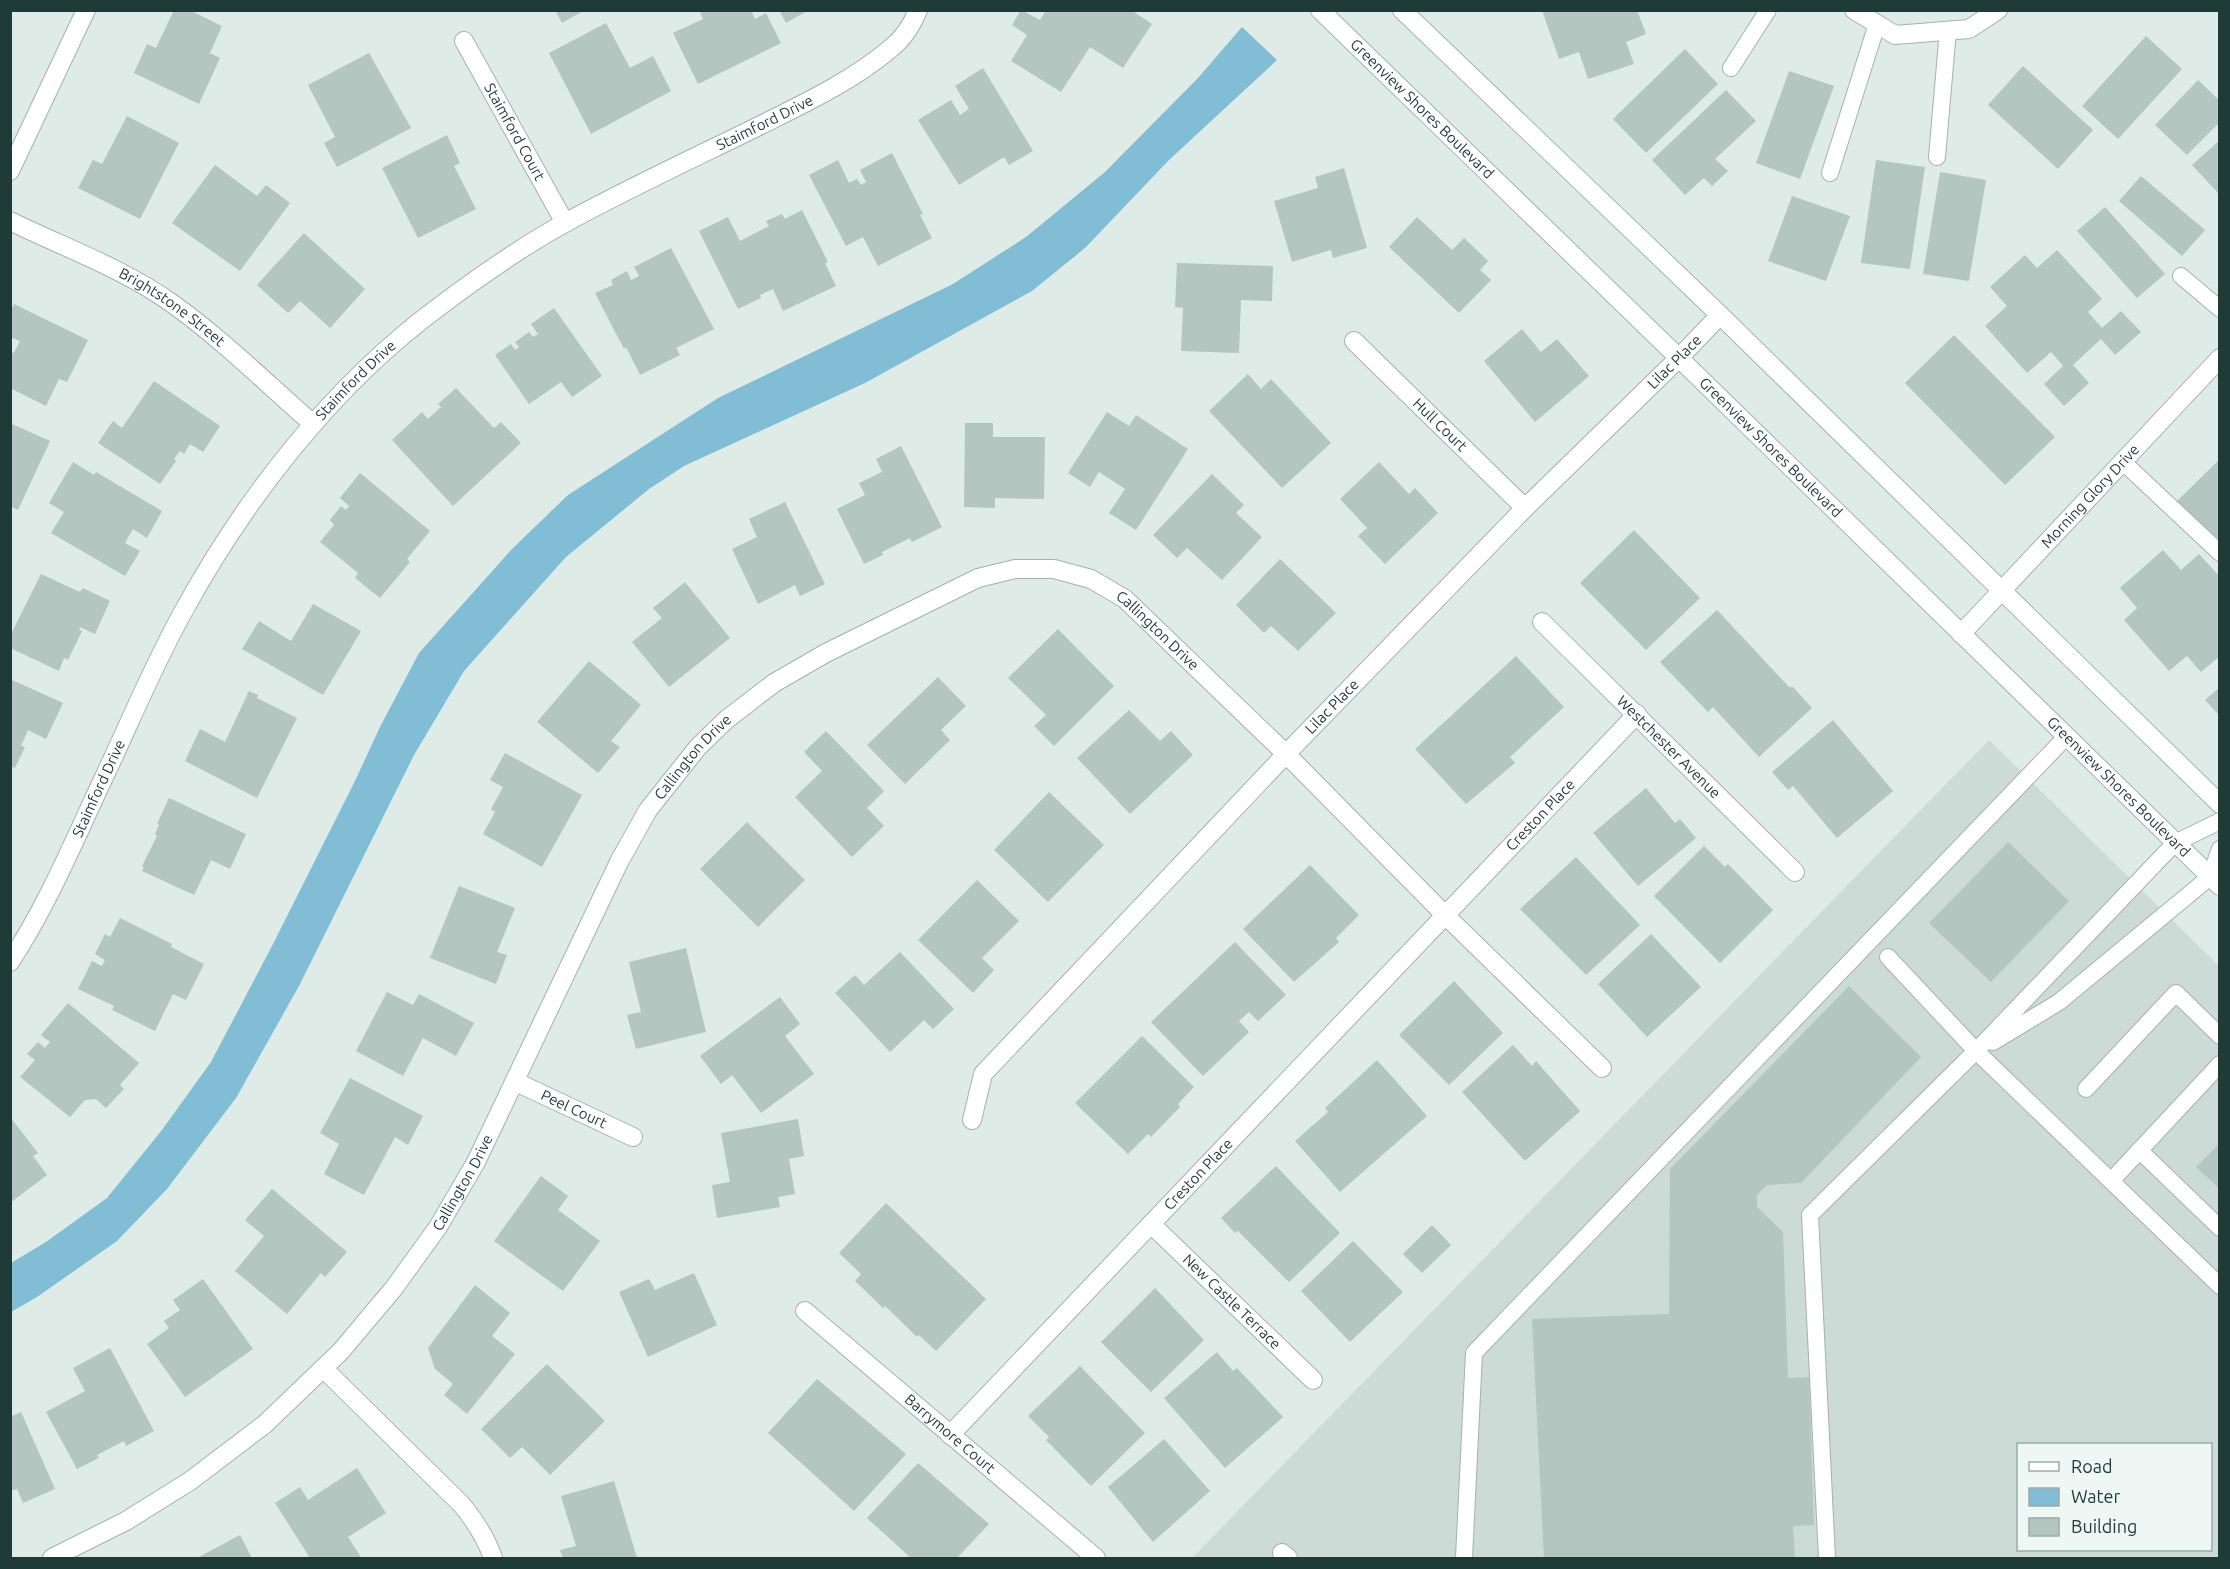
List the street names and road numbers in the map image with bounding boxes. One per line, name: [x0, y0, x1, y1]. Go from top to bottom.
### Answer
street label: Greenview Shores Boulevard: [1347, 35, 1497, 182]
street label: Staimford Court: [481, 80, 549, 183]
street label: Staimford Drive: [714, 91, 816, 153]
street label: Brightstone Street: [116, 264, 229, 350]
street label: Lilac Place: [1644, 331, 1705, 392]
street label: Staimford Drive: [312, 336, 399, 423]
street label: Greenview Shores Boulevard: [1696, 374, 1846, 520]
street label: Hull Court: [1410, 394, 1471, 455]
street label: Morning Glory Drive: [2037, 441, 2142, 551]
street label: Callington Drive: [1113, 587, 1203, 673]
street label: Lilac Place: [1301, 676, 1362, 737]
street label: Westchester Avenue: [1614, 692, 1724, 801]
street label: Callington Drive: [651, 711, 734, 803]
street label: Greenview Shores Boulevard: [2044, 713, 2194, 860]
street label: Staimford Drive: [68, 737, 128, 840]
street label: Creston Place: [1502, 776, 1578, 854]
street label: Peel Court: [539, 1086, 610, 1132]
street label: Callington Drive: [429, 1132, 496, 1234]
street label: Creston Place: [1160, 1135, 1236, 1213]
street label: New Castle Terrace: [1180, 1250, 1284, 1352]
street label: Barrymore Court: [901, 1390, 999, 1477]

